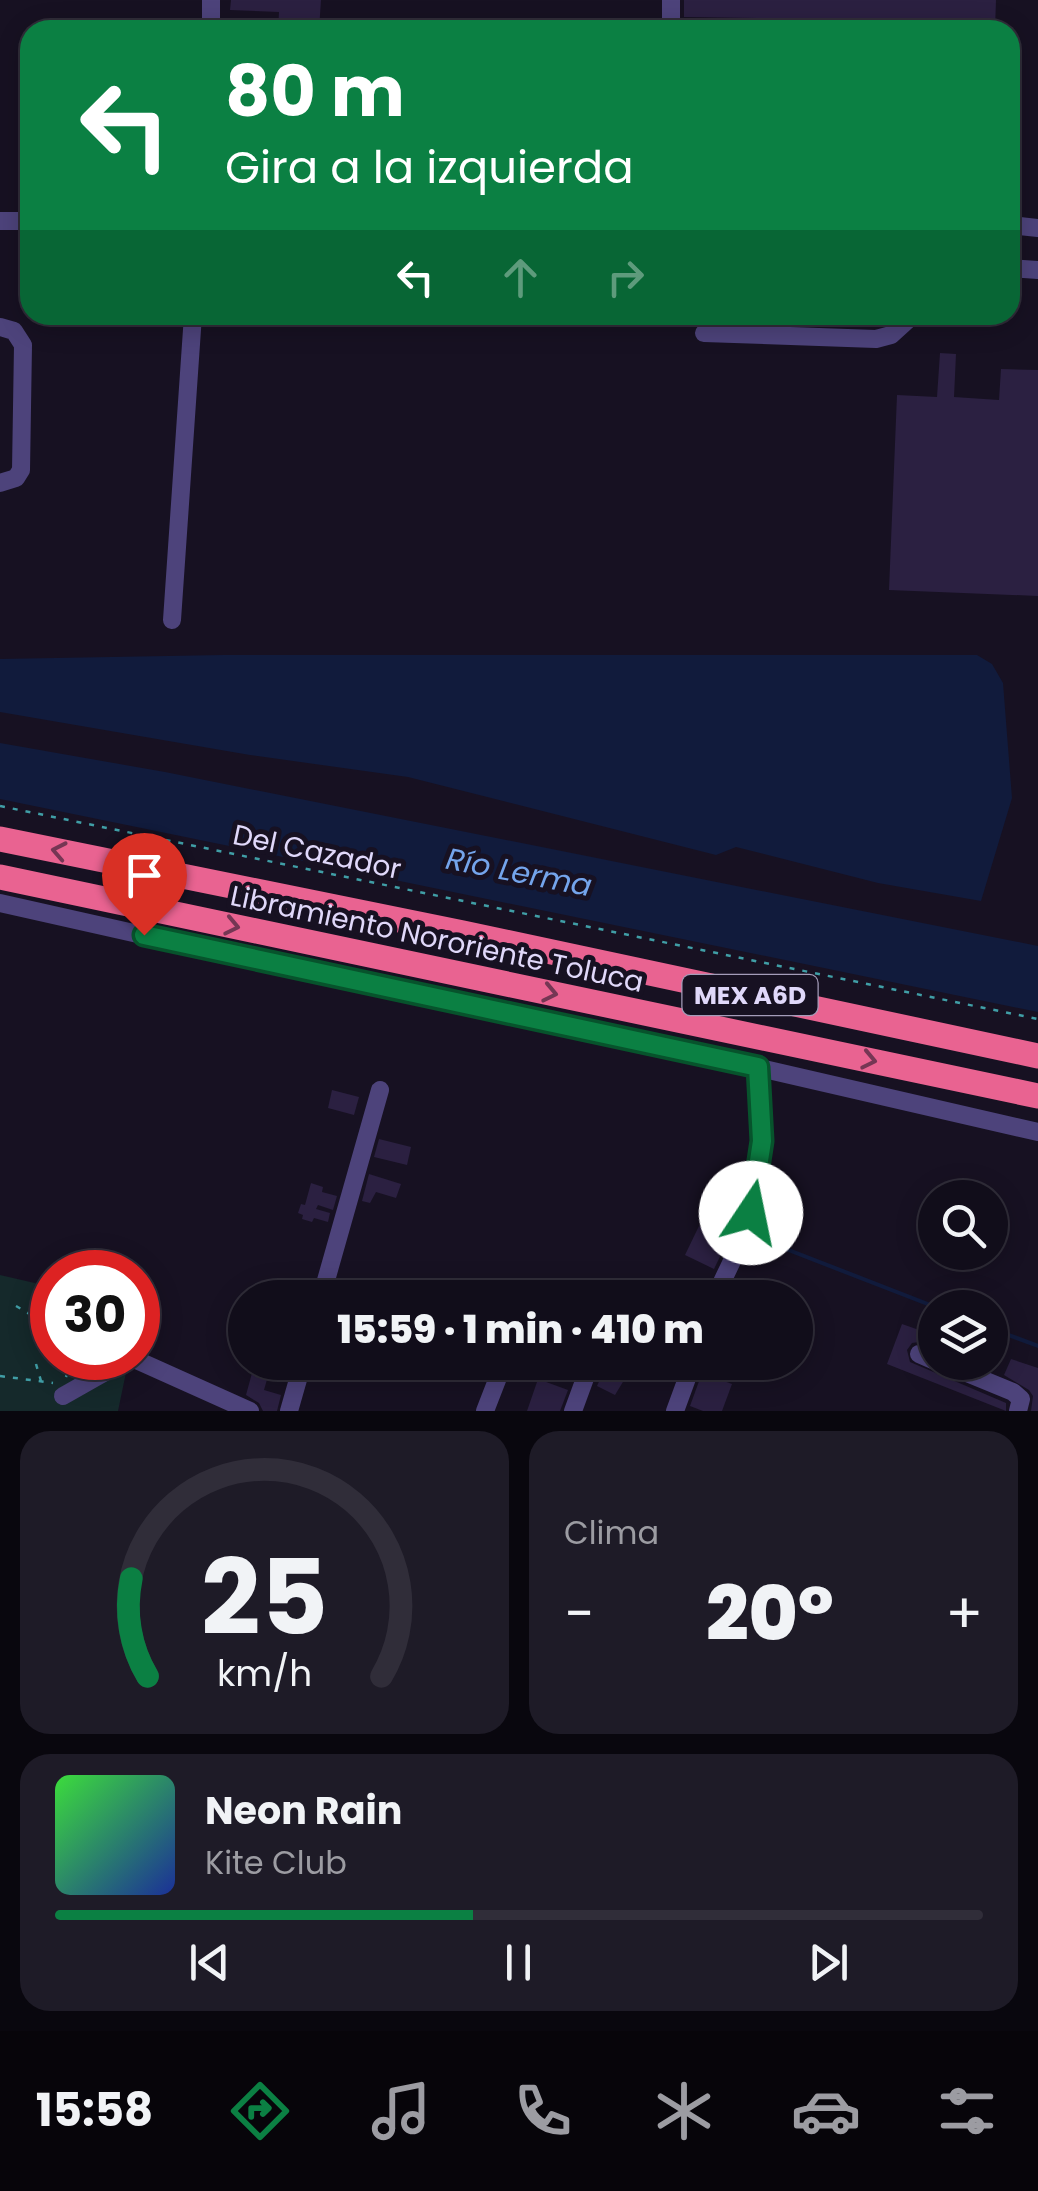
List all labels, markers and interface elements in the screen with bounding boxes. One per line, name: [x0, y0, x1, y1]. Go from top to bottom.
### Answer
text: 80 m: [225, 42, 405, 141]
icon: left: [60, 60, 190, 190]
text: Gira a la izquierda: [225, 136, 634, 199]
icon: left: [388, 250, 443, 305]
icon: ahead: [493, 250, 548, 305]
icon: right: [598, 250, 653, 305]
street label: Del Cazador: [229, 815, 405, 889]
pin: [102, 833, 187, 936]
water label: Río Lerma: [442, 837, 596, 907]
one-way arrow: [50, 842, 67, 863]
icon: arrive: [117, 848, 172, 903]
street label: Libramiento Nororiente Toluca: [227, 876, 647, 1002]
one-way arrow: [224, 915, 241, 936]
road number: MEX A6D: [682, 975, 818, 1015]
one-way arrow: [542, 982, 559, 1003]
one-way arrow: [860, 1048, 877, 1069]
position arrow: [699, 1161, 803, 1265]
map controls: [918, 1180, 1008, 1380]
button: search: [918, 1180, 1008, 1270]
speed limit sign: 30: [30, 1250, 160, 1380]
button: layers: [918, 1290, 1008, 1380]
text: 15:59 · 1 min · 410 m: [337, 1303, 704, 1356]
text: Clima: [564, 1510, 659, 1555]
text: 25: [201, 1525, 328, 1670]
text: 20°: [706, 1561, 834, 1666]
text: −: [564, 1575, 594, 1652]
text: +: [945, 1575, 983, 1652]
text: km/h: [217, 1648, 312, 1699]
text: Neon Rain: [205, 1784, 402, 1837]
text: Kite Club: [205, 1840, 347, 1885]
icon: previous: [182, 1935, 237, 1990]
icon: pause: [491, 1935, 546, 1990]
icon: next: [801, 1935, 856, 1990]
icon: directions: [225, 2076, 295, 2146]
icon: music: [366, 2076, 436, 2146]
icon: phone: [508, 2076, 578, 2146]
icon: climate: [649, 2076, 719, 2146]
icon: car: [791, 2076, 861, 2146]
icon: filters: [932, 2076, 1002, 2146]
text: 15:58: [36, 2079, 153, 2142]

